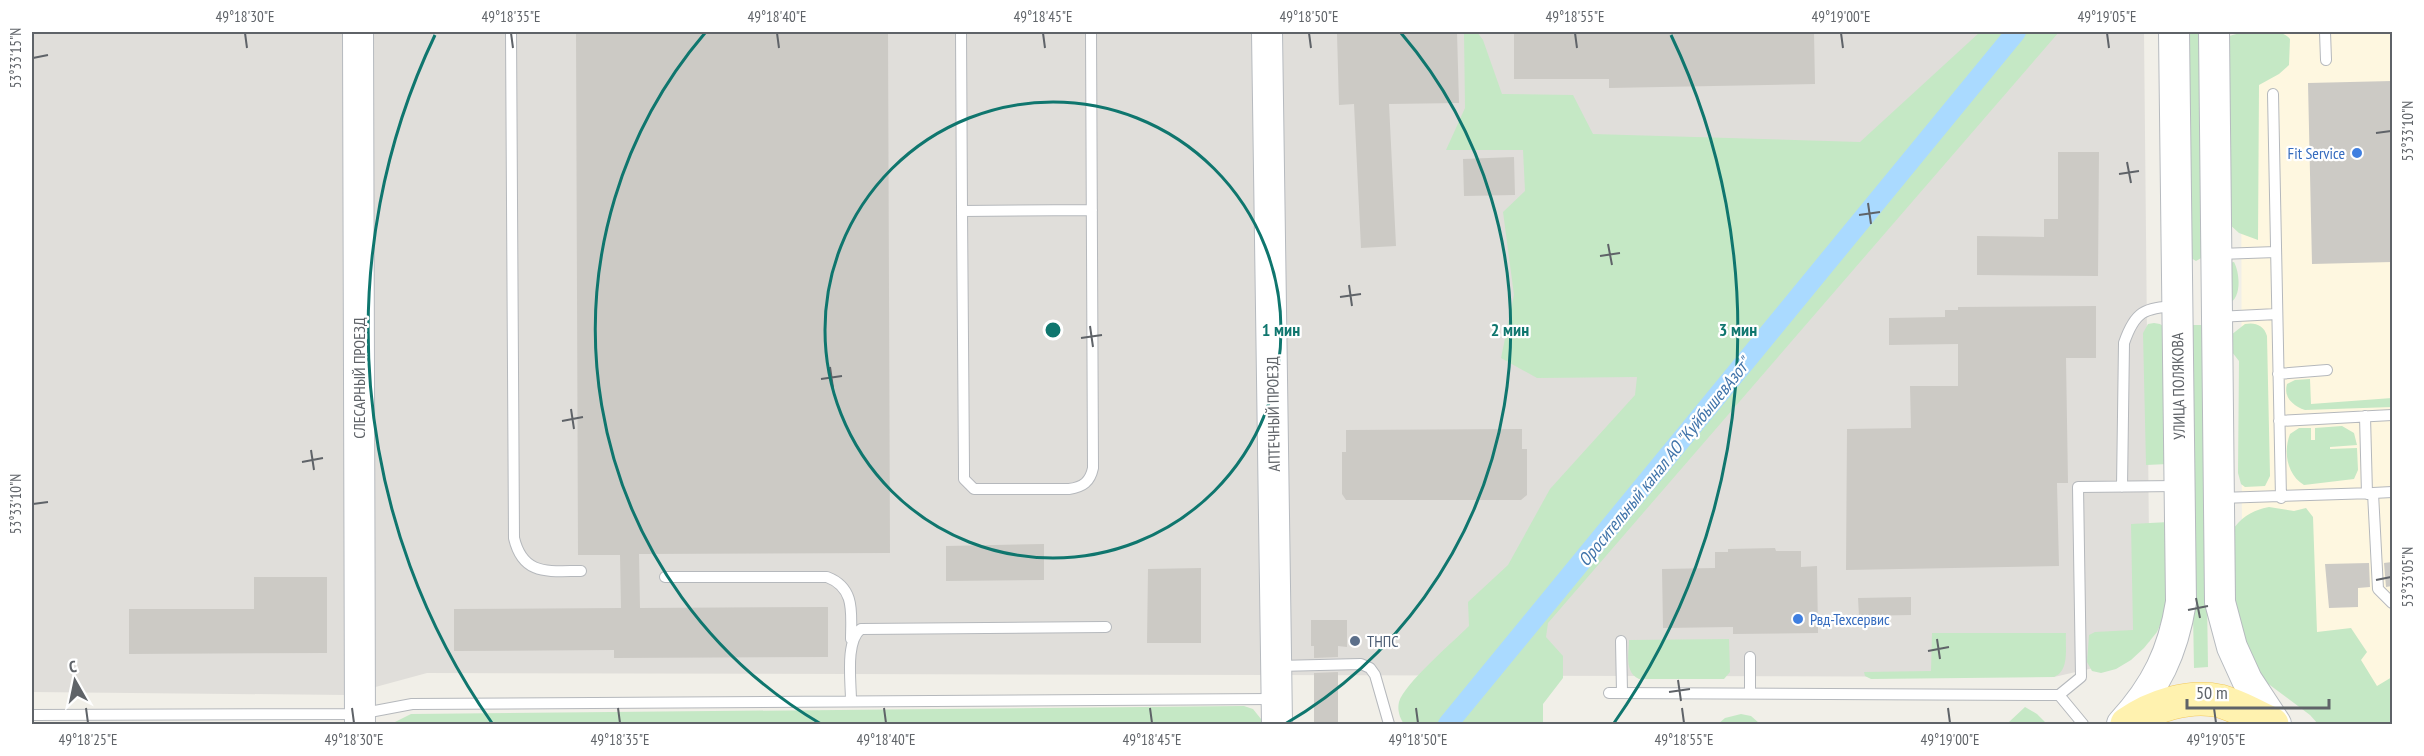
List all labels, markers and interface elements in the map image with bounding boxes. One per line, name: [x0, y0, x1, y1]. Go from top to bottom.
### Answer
text: 49°18'30"E: [215, 7, 275, 26]
text: 49°18'35"E: [481, 7, 541, 26]
text: 49°18'40"E: [747, 7, 807, 26]
text: 49°18'45"E: [1013, 7, 1073, 26]
text: 49°18'50"E: [1279, 7, 1339, 26]
text: 49°18'55"E: [1545, 7, 1605, 26]
text: 49°19'00"E: [1811, 7, 1871, 26]
text: 49°19'05"E: [2077, 7, 2137, 26]
text: 53°33'15"N: [6, 28, 25, 88]
text: 53°33'10"N: [2398, 101, 2417, 161]
place label: Fit Service: [2288, 143, 2345, 163]
marker: Fit Service: [2350, 146, 2364, 160]
street label: СЛЕСАРНЫЙ ПРОЕЗД: [349, 317, 369, 439]
text: 1 мин: [1262, 318, 1300, 341]
text: 2 мин: [1491, 318, 1529, 341]
text: 3 мин: [1719, 318, 1757, 341]
centre of rings: [1043, 320, 1063, 340]
street label: УЛИЦА ПОЛЯКОВА: [2167, 332, 2189, 440]
water label: Оросительный канал АО "КуйбышевАзот": [1573, 351, 1757, 571]
street label: АПТЕЧНЫЙ ПРОЕЗД: [1262, 356, 1284, 472]
text: 53°33'10"N: [6, 474, 25, 534]
text: 53°33'05"N: [2398, 547, 2417, 607]
place label: Рвд-Техсервис: [1810, 609, 1890, 629]
marker: Рвд-Техсервис: [1791, 612, 1805, 626]
place label: ТНПС: [1367, 631, 1398, 651]
marker: ТНПС: [1348, 634, 1362, 648]
north arrow: [45, 651, 105, 711]
text: С: [67, 656, 79, 677]
scale bar: [2187, 672, 2330, 710]
text: 50 m: [2196, 681, 2228, 704]
text: 49°18'25"E: [58, 730, 118, 749]
text: 49°18'30"E: [324, 730, 384, 749]
text: 49°18'35"E: [590, 730, 650, 749]
text: 49°18'40"E: [856, 730, 916, 749]
text: 49°18'45"E: [1122, 730, 1182, 749]
text: 49°18'50"E: [1388, 730, 1448, 749]
text: 49°18'55"E: [1654, 730, 1714, 749]
text: 49°19'00"E: [1920, 730, 1980, 749]
text: 49°19'05"E: [2186, 730, 2246, 749]

